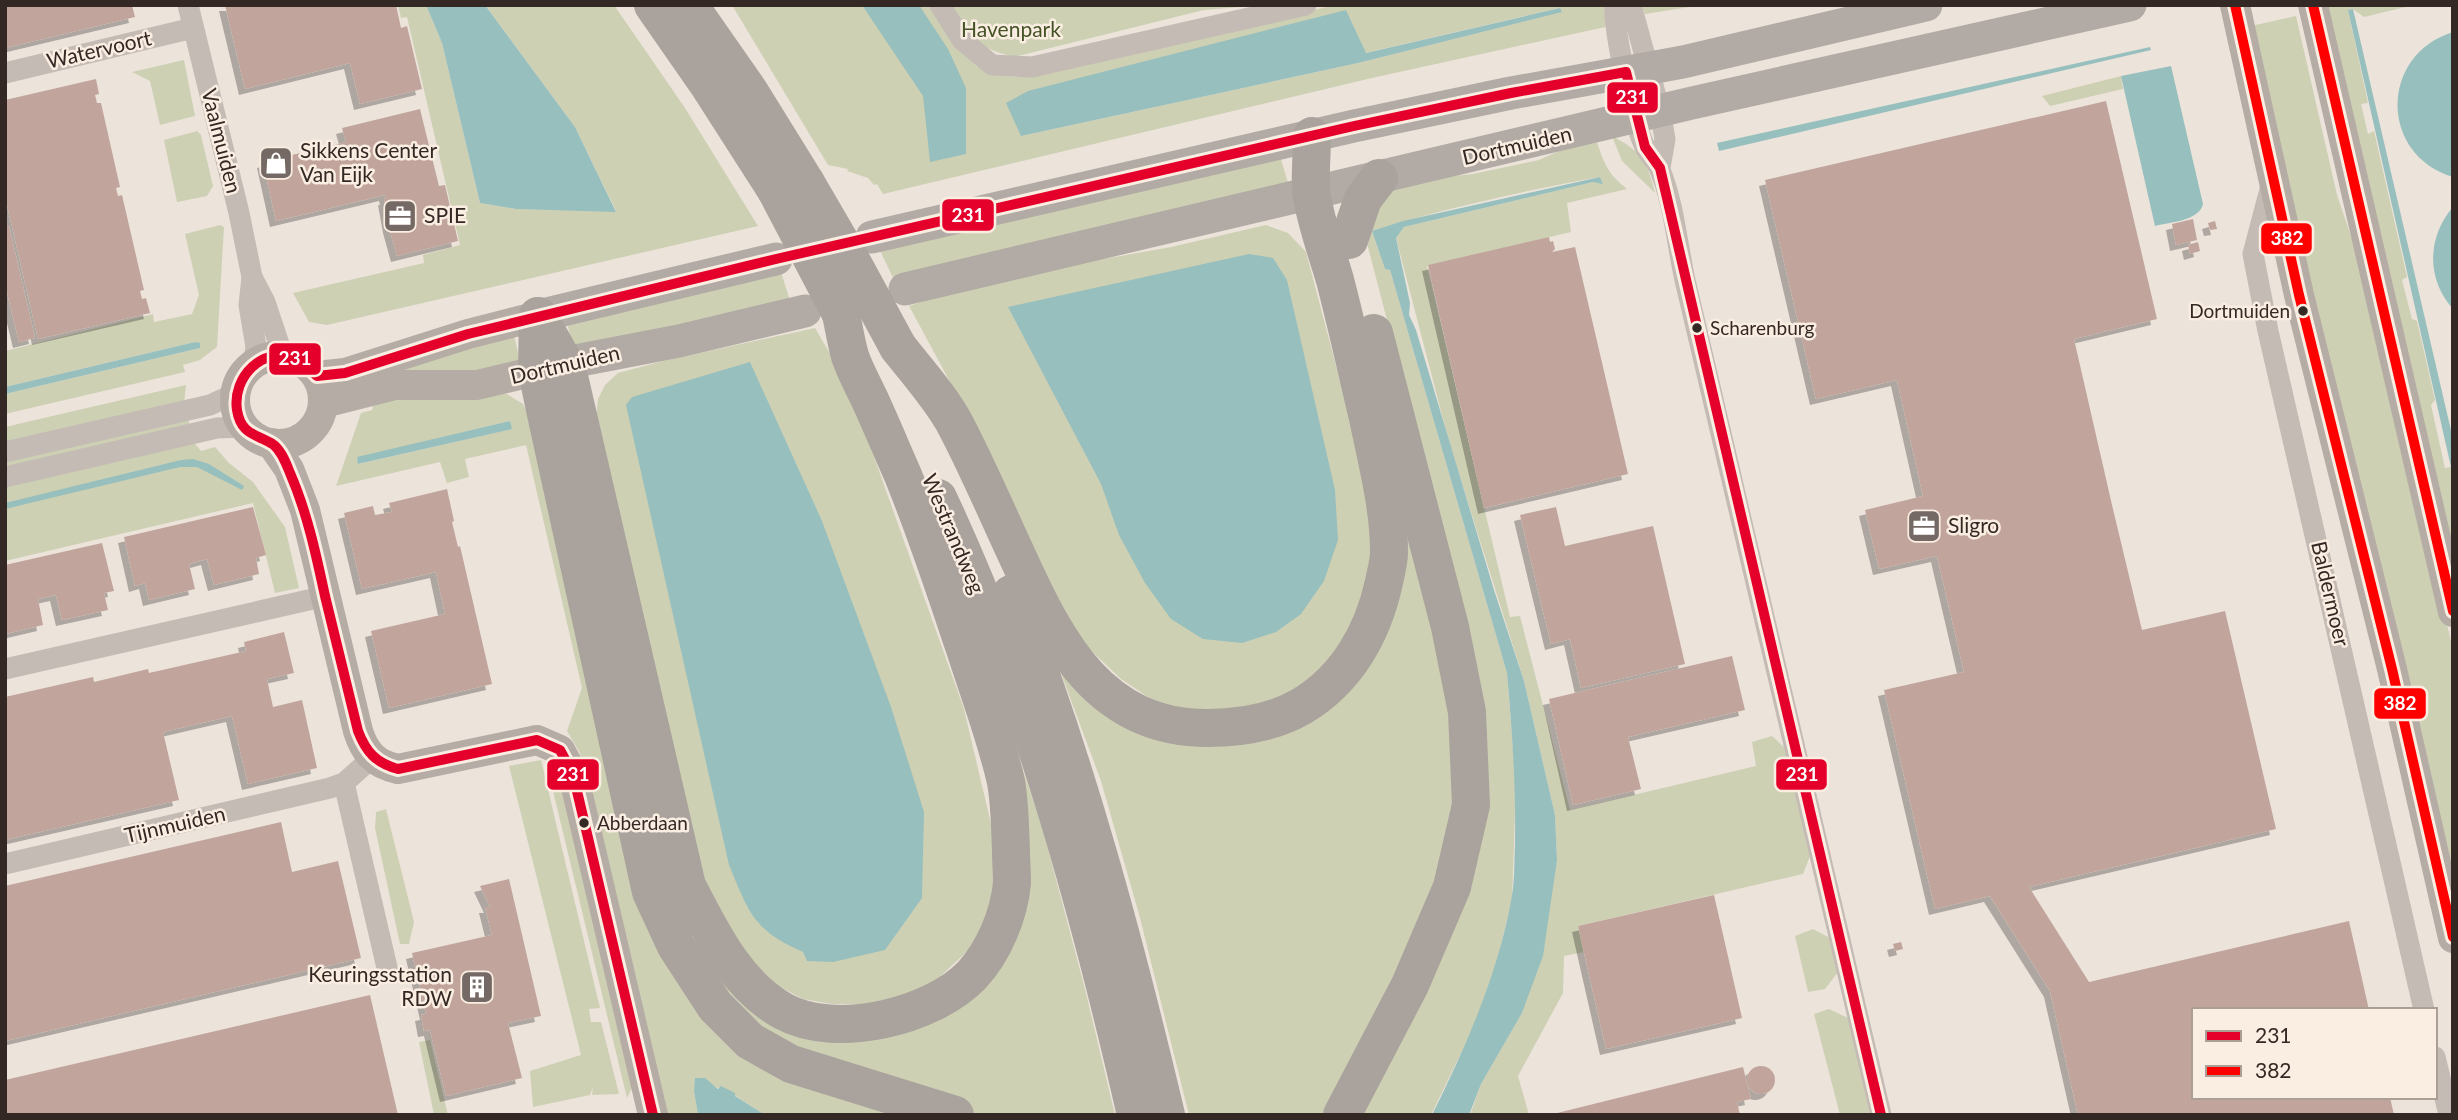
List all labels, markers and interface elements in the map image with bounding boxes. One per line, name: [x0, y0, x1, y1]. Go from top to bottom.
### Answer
park label: Havenpark: [961, 16, 1061, 41]
street label: Watervoort: [44, 24, 154, 73]
line badge: 231: [1606, 81, 1659, 114]
text: 231: [1615, 85, 1649, 108]
street label: Vaalmuiden: [197, 86, 248, 196]
street label: Dortmuiden: [1460, 120, 1574, 169]
place label: Sikkens Center Van Eijk: [300, 137, 437, 186]
shop icon: Sikkens Center Van Eijk: [257, 144, 295, 182]
office icon: SPIE: [381, 197, 419, 235]
line badge: 231: [941, 198, 995, 232]
place label: SPIE: [424, 202, 466, 227]
text: 231: [951, 203, 985, 226]
line badge: 382: [2260, 222, 2313, 255]
text: 382: [2270, 226, 2304, 249]
place label: Dortmuiden: [2189, 299, 2290, 322]
marker: Dortmuiden: [2296, 304, 2310, 318]
place label: Scharenburg: [1710, 316, 1814, 339]
marker: Scharenburg: [1690, 321, 1704, 335]
street label: Dortmuiden: [508, 339, 622, 388]
line badge: 231: [268, 342, 322, 376]
text: 231: [278, 346, 312, 369]
street label: Westrandweg: [918, 470, 991, 597]
office icon: Sligro: [1905, 507, 1943, 545]
place label: Sligro: [1948, 512, 1999, 537]
street label: Baldermoer: [2307, 539, 2356, 649]
line badge: 382: [2373, 687, 2427, 720]
text: 382: [2383, 691, 2417, 714]
line badge: 231: [546, 758, 600, 791]
line badge: 231: [1775, 758, 1828, 791]
text: 231: [556, 762, 590, 785]
text: 231: [1785, 762, 1819, 785]
street label: Tijnmuiden: [122, 800, 228, 847]
place label: Abberdaan: [597, 811, 688, 834]
marker: Abberdaan: [577, 816, 591, 830]
place label: Keuringsstation RDW: [308, 961, 452, 1010]
building icon: Keuringsstation RDW: [458, 968, 496, 1006]
legend: [2192, 1008, 2437, 1099]
text: 231: [2255, 1022, 2292, 1047]
text: 382: [2255, 1057, 2292, 1082]

